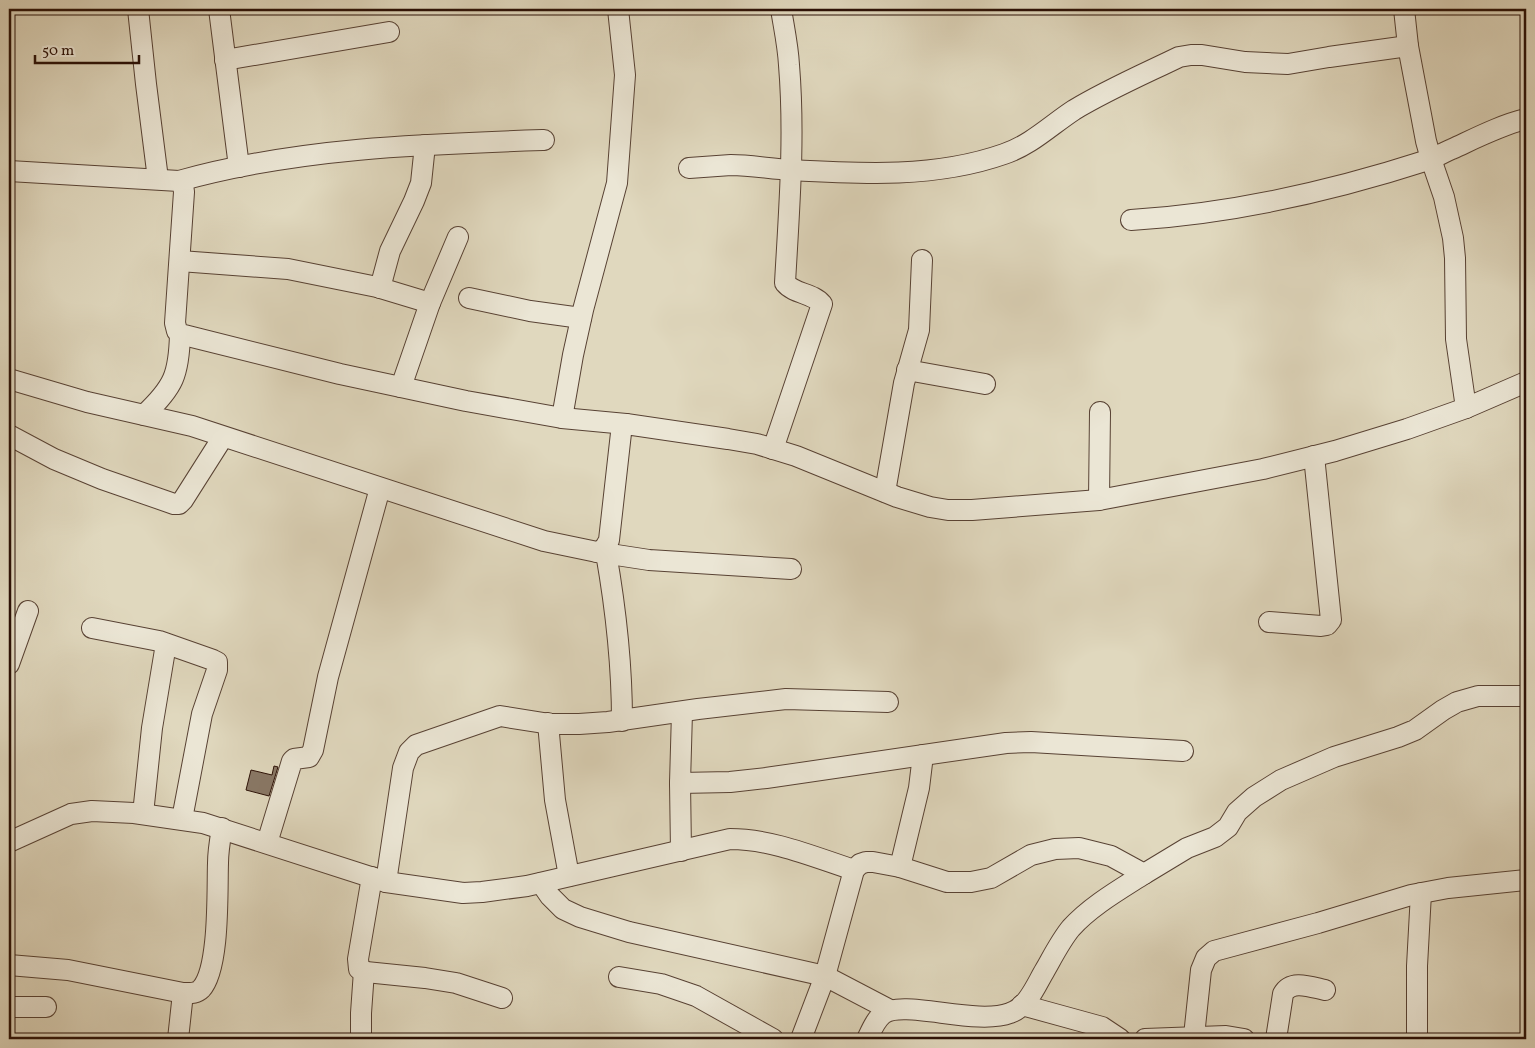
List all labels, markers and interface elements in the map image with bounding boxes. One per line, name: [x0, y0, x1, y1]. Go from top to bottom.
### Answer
scale bar: [35, 32, 139, 64]
text: 50 m: [42, 41, 74, 62]

